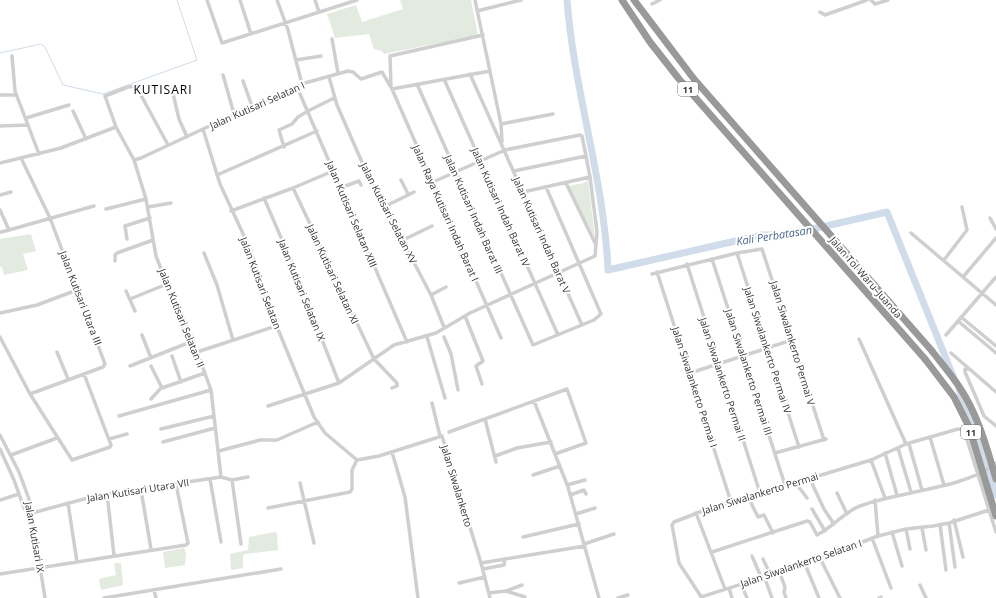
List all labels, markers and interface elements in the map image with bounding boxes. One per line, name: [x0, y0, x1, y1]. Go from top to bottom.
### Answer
street label: Jalan Kutisari Selatan I: [206, 78, 307, 133]
district label: KUTISARI: [134, 81, 192, 98]
road number: 11: [678, 82, 698, 96]
street label: Jalan Raya Kutisari Indah Barat I: [409, 142, 482, 283]
street label: Jalan Kutisari Indah Barat IV: [468, 144, 534, 269]
street label: Jalan Kutisari Indah Barat III: [441, 152, 507, 276]
street label: Jalan Kutisari Selatan XIII: [323, 158, 381, 269]
street label: Jalan Kutisari Selatan XV: [357, 159, 421, 266]
street label: Jalan Kutisari Indah Barat V: [510, 174, 574, 295]
street label: Jalan Kutisari Selatan XI: [303, 221, 362, 326]
water label: Kali Perbatasan: [735, 222, 813, 248]
street label: Jalan Tol Waru–Juanda: [826, 232, 905, 321]
street label: Jalan Kutisari Selatan: [237, 234, 285, 331]
street label: Jalan Kutisari Selatan IX: [275, 236, 329, 343]
street label: Jalan Kutisari Utara III: [56, 248, 105, 347]
street label: Jalan Kutisari Selatan II: [155, 266, 208, 370]
street label: Jalan Siwalankerto Permai V: [767, 278, 819, 407]
street label: Jalan Siwalankerto Permai IV: [741, 284, 795, 415]
street label: Jalan Siwalankerto Permai III: [723, 307, 775, 437]
street label: Jalan Siwalankerto Permai II: [697, 316, 749, 442]
street label: Jalan Siwalankerto Permai I: [669, 324, 721, 449]
road number: 11: [961, 425, 981, 439]
street label: Jalan Siwalankerto: [438, 442, 476, 529]
street label: Jalan Siwalankerto Permai: [699, 469, 820, 518]
street label: Jalan Kutisari Utara VII: [85, 475, 190, 505]
street label: Jalan Kutisari IX: [22, 500, 48, 574]
street label: Jalan Siwalankerto Selatan I: [737, 536, 864, 591]

